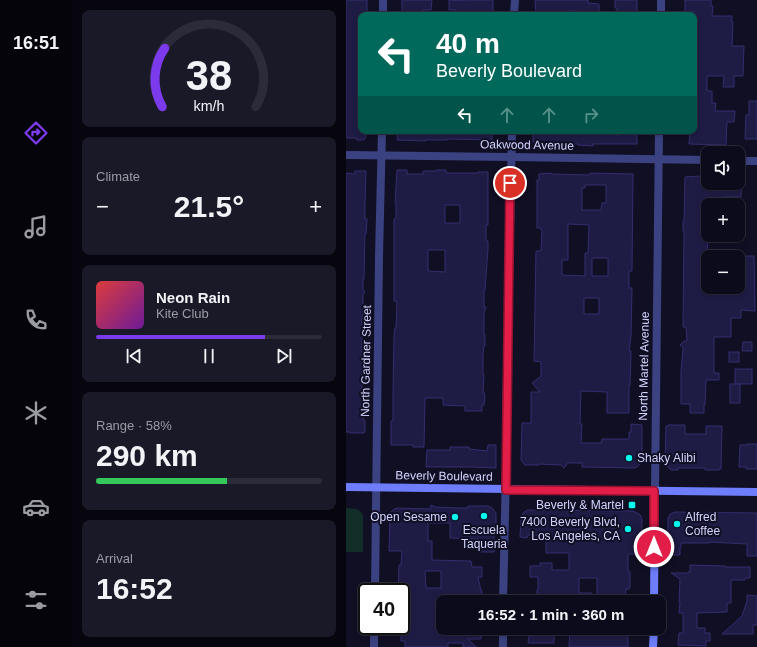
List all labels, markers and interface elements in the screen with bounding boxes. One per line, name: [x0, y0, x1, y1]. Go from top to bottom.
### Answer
icon: left: [370, 28, 422, 80]
text: 40 m: [436, 28, 500, 59]
text: 16:51: [13, 33, 59, 53]
text: 38: [186, 52, 232, 99]
text: Beverly Boulevard: [436, 61, 582, 81]
text: km/h: [194, 97, 225, 113]
icon: left: [454, 104, 476, 126]
icon: ahead: [496, 104, 518, 126]
icon: ahead: [538, 104, 560, 126]
icon: right: [580, 104, 602, 126]
icon: directions: [22, 119, 50, 147]
street label: Oakwood Avenue: [480, 137, 574, 153]
map controls: [701, 146, 745, 294]
button: sound: [701, 146, 745, 190]
pin: [493, 166, 527, 200]
text: Climate: [96, 169, 140, 184]
icon: arrive: [499, 172, 521, 194]
text: 21.5°: [174, 190, 244, 223]
text: −: [96, 194, 109, 219]
text: +: [309, 194, 322, 219]
button: +: [701, 198, 745, 242]
icon: music: [22, 213, 50, 241]
button: −: [701, 250, 745, 294]
text: Neon Rain: [156, 289, 230, 306]
street label: North Gardner Street: [358, 304, 374, 417]
icon: phone: [22, 306, 50, 334]
text: Kite Club: [156, 306, 209, 321]
street label: North Martel Avenue: [636, 311, 652, 421]
icon: previous: [123, 345, 145, 367]
icon: pause: [198, 345, 220, 367]
icon: next: [273, 345, 295, 367]
icon: climate: [22, 399, 50, 427]
text: Range · 58%: [96, 418, 172, 433]
text: 290 km: [96, 439, 198, 472]
place label: Shaky Alibi: [637, 451, 696, 465]
marker: Shaky Alibi: [624, 453, 634, 463]
street label: Beverly Boulevard: [395, 468, 493, 484]
icon: car: [22, 493, 50, 521]
place label: Beverly & Martel: [536, 498, 624, 512]
marker: Beverly & Martel: [627, 500, 637, 510]
place label: Open Sesame: [370, 510, 447, 524]
place label: Alfred Coffee: [685, 510, 720, 538]
marker: Escuela Taqueria: [479, 511, 489, 521]
marker: Open Sesame: [450, 512, 460, 522]
place label: 7400 Beverly Blvd, Los Angeles, CA: [520, 515, 620, 543]
marker: Alfred Coffee: [672, 519, 682, 529]
place label: Escuela Taqueria: [461, 523, 507, 551]
marker: 7400 Beverly Blvd, Los Angeles, CA: [623, 524, 633, 534]
position arrow: [633, 526, 675, 568]
text: Arrival: [96, 551, 133, 566]
text: 16:52: [96, 572, 173, 605]
speed limit sign: 40: [358, 583, 410, 635]
icon: filters: [22, 586, 50, 614]
text: 16:52 · 1 min · 360 m: [478, 606, 624, 623]

